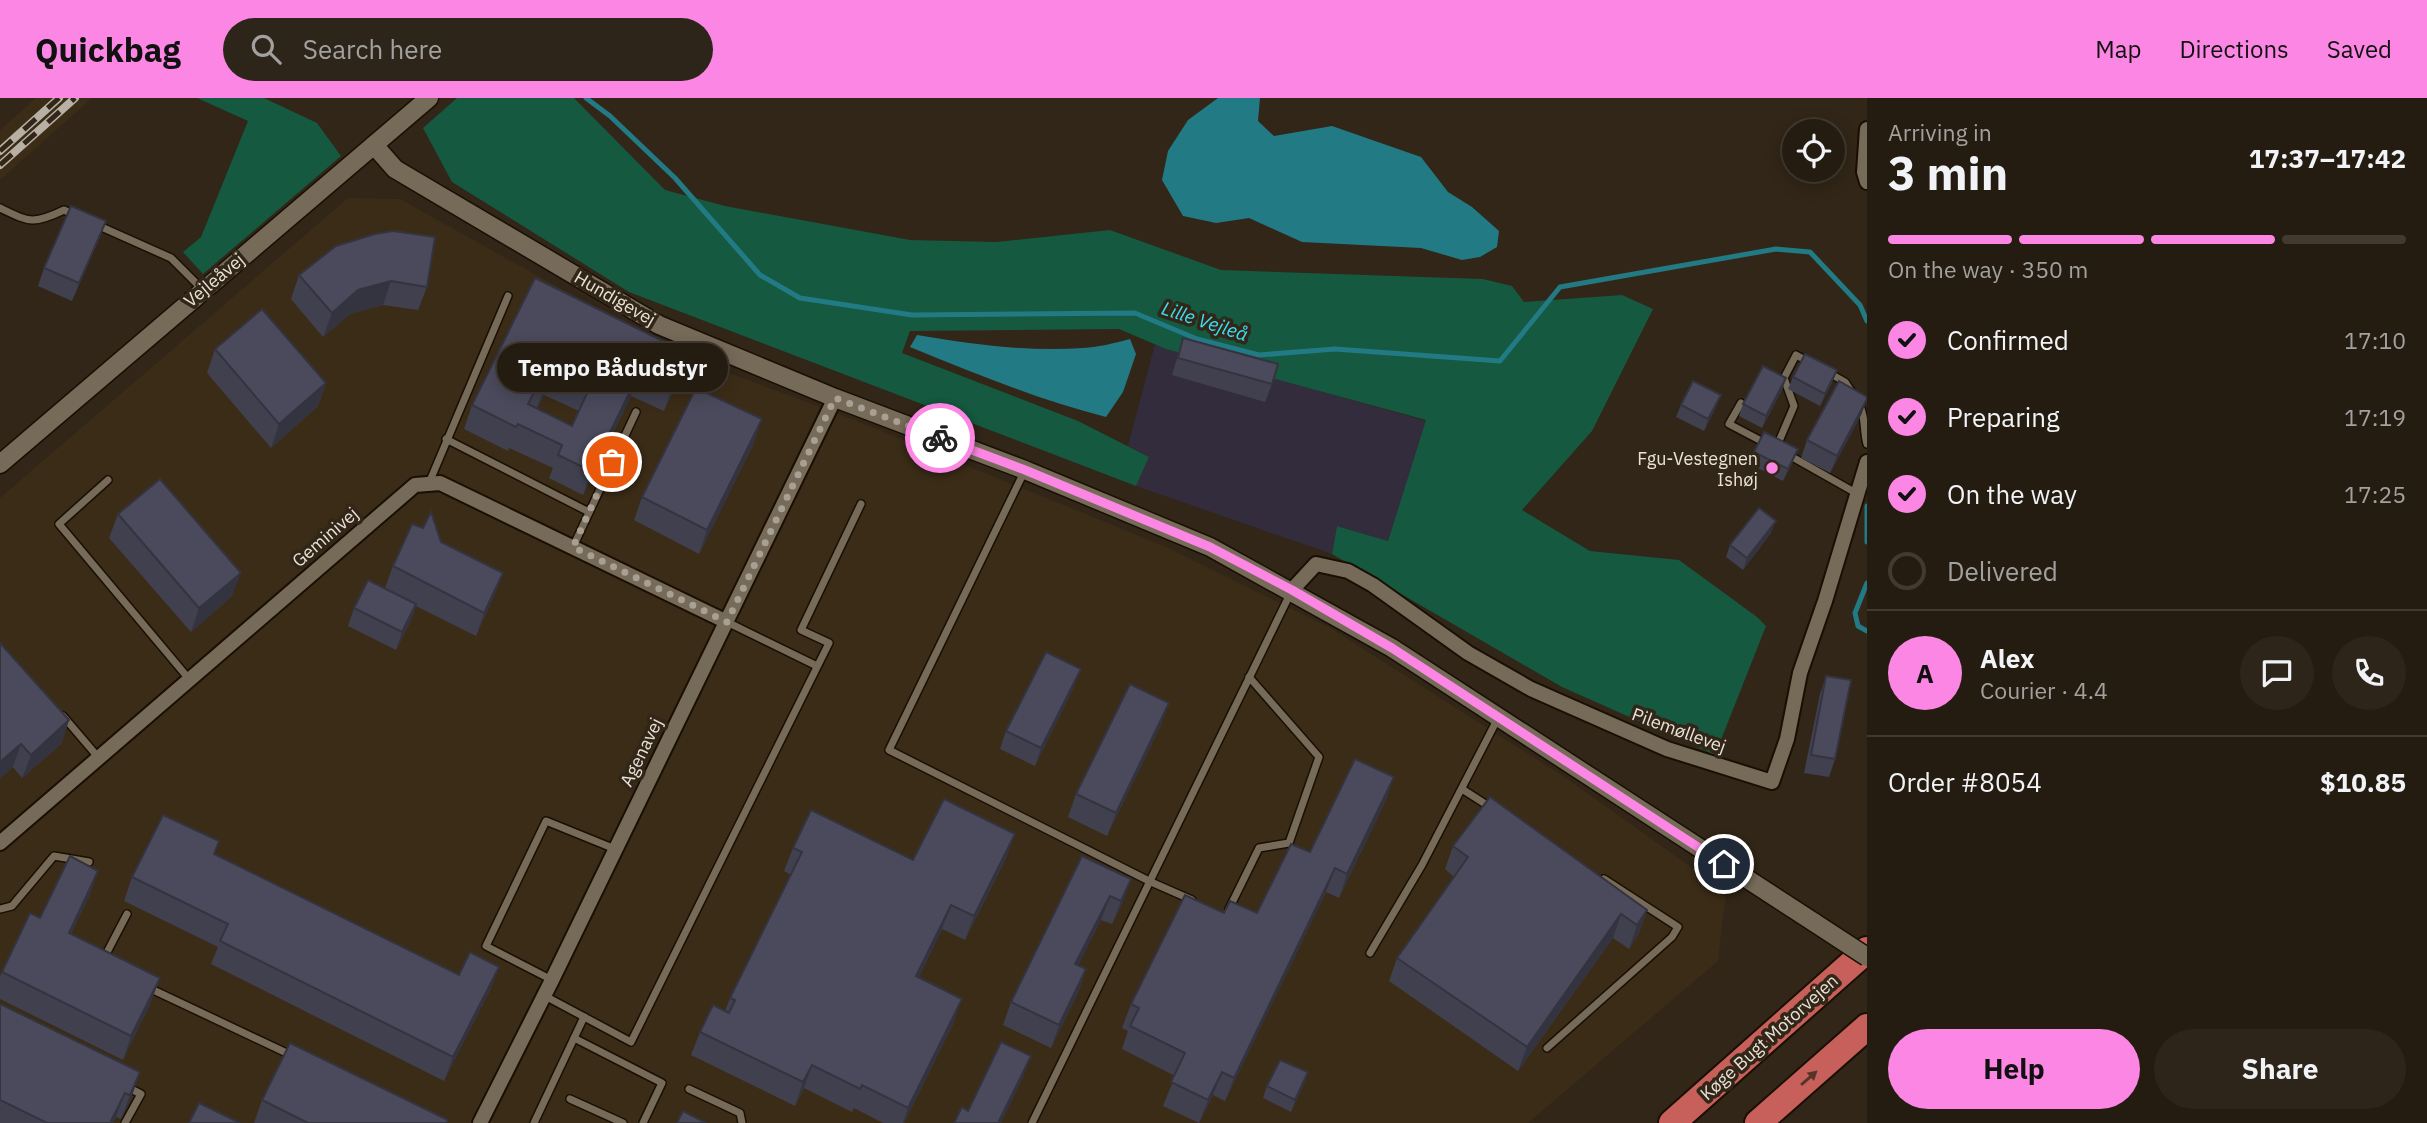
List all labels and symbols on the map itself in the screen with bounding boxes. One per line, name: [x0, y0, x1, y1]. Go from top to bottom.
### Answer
street label: Vejleåvej: [179, 248, 249, 312]
street label: Hundigevej: [570, 265, 660, 331]
water label: Lille Vejleå: [1159, 296, 1251, 346]
callout: Tempo Bådudstyr: [496, 343, 728, 392]
courier: [905, 403, 975, 473]
pin: [582, 432, 642, 492]
place label: Fgu-Vestegnen Ishøj: [1637, 447, 1758, 491]
marker: Fgu-Vestegnen Ishøj: [1764, 460, 1780, 476]
street label: Geminivej: [287, 502, 363, 572]
street label: Pilemøllevej: [1629, 702, 1729, 758]
street label: Agenavej: [615, 714, 667, 790]
pin: [1694, 834, 1754, 894]
street label: Køge Bugt Motorvejen: [1695, 969, 1843, 1105]
one-way arrow: [1800, 1070, 1818, 1086]

